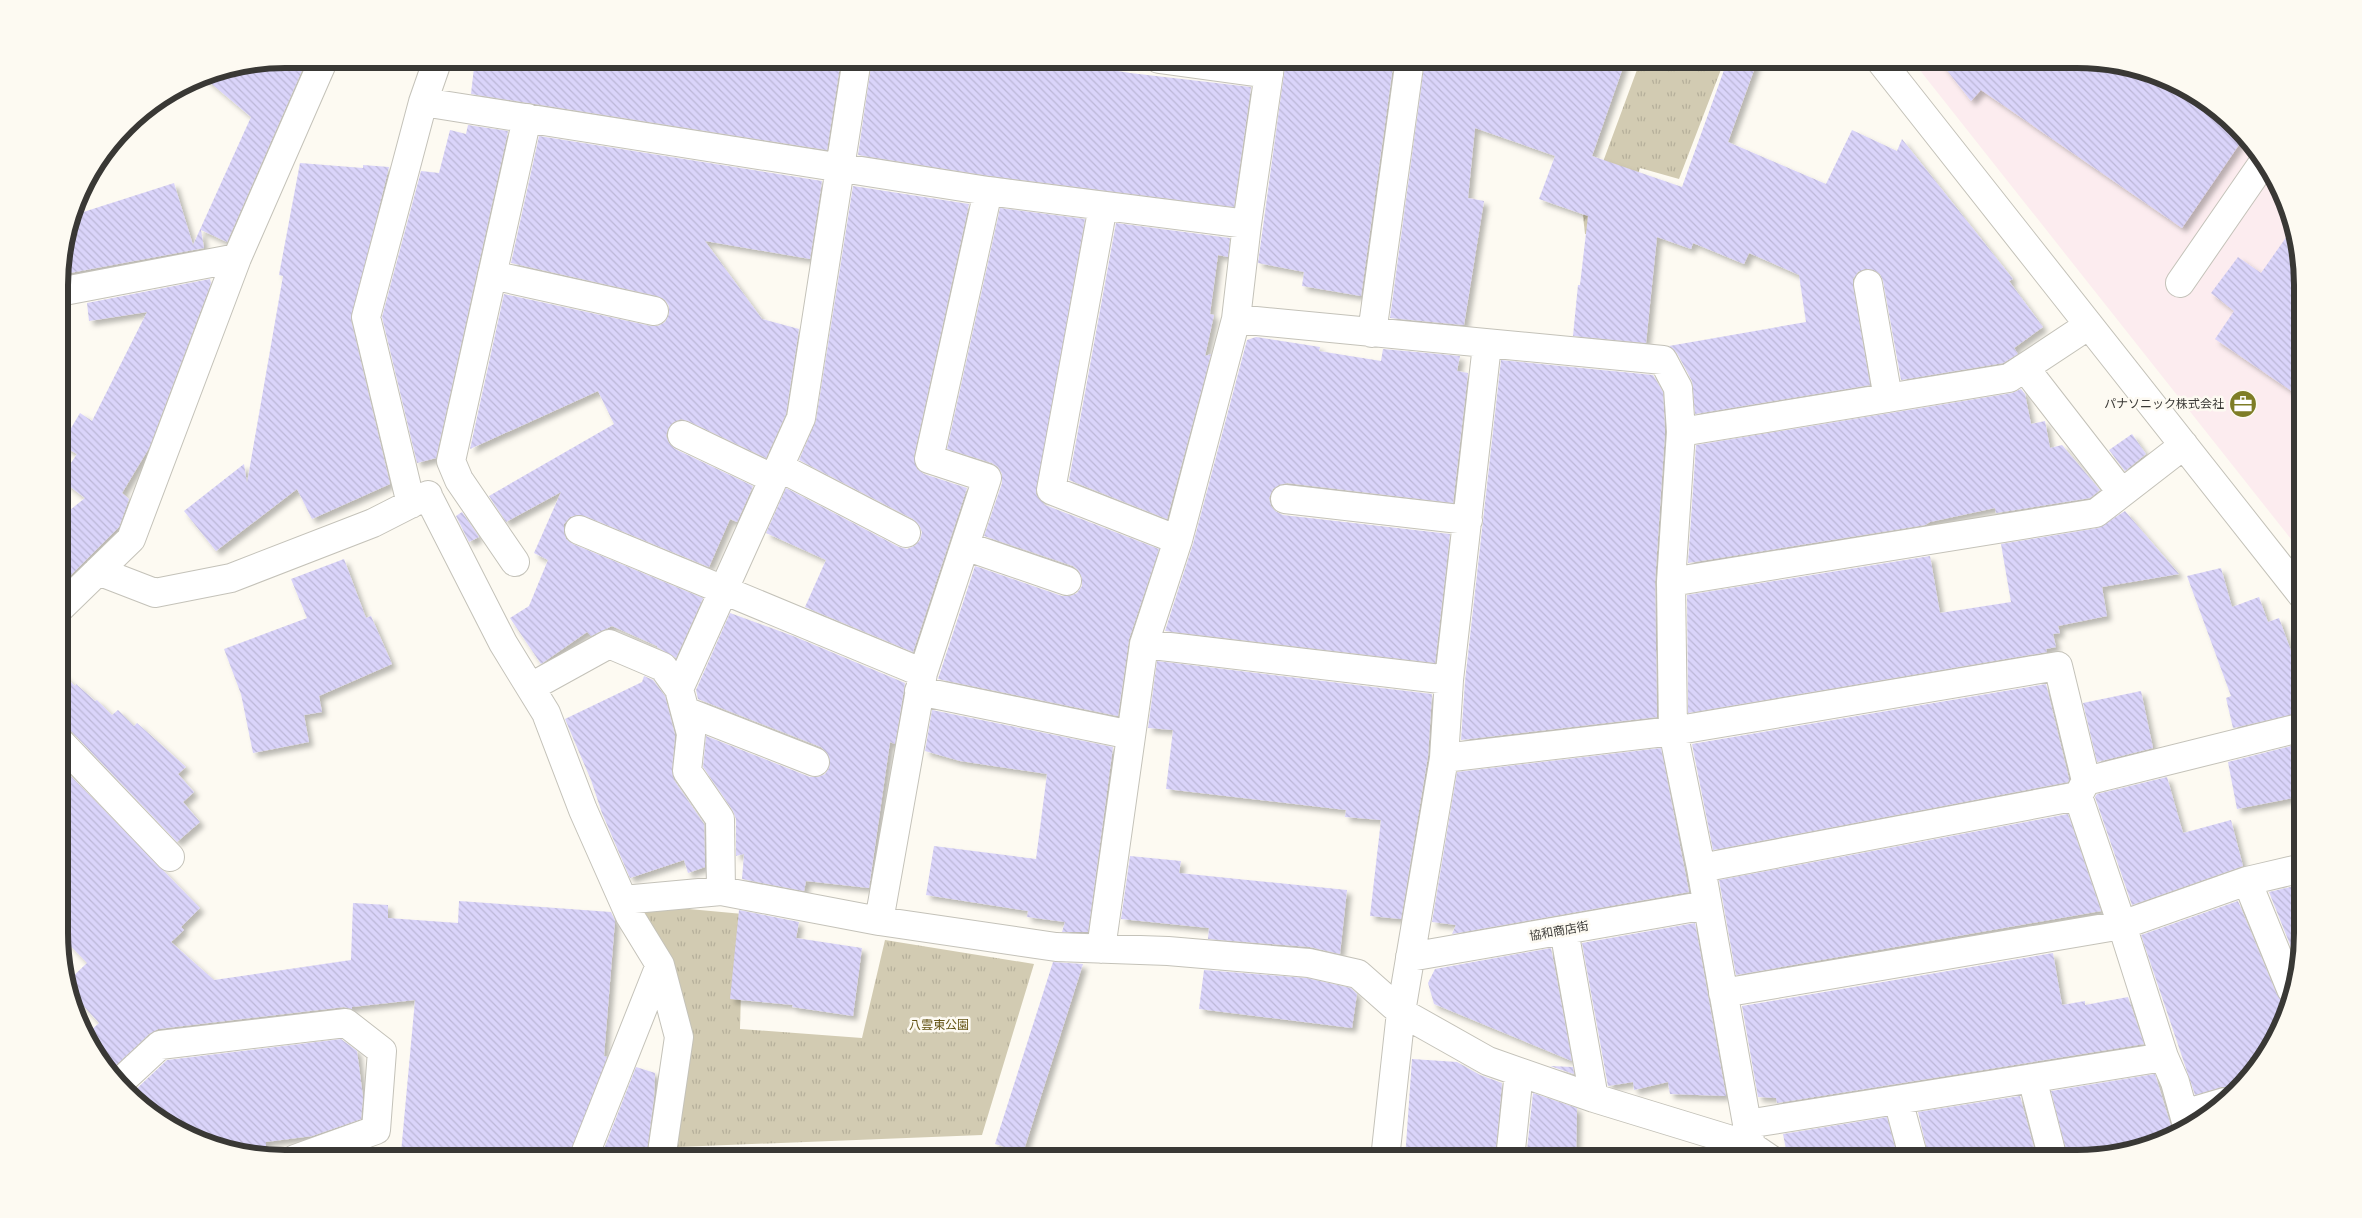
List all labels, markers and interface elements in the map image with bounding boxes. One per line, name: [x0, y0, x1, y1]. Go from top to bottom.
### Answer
office icon: パナソニック株式会社: [2228, 389, 2258, 419]
place label: パナソニック株式会社: [2104, 395, 2224, 412]
street label: 協和商店街: [1528, 917, 1590, 944]
park label: 八雲東公園: [909, 1016, 969, 1033]

